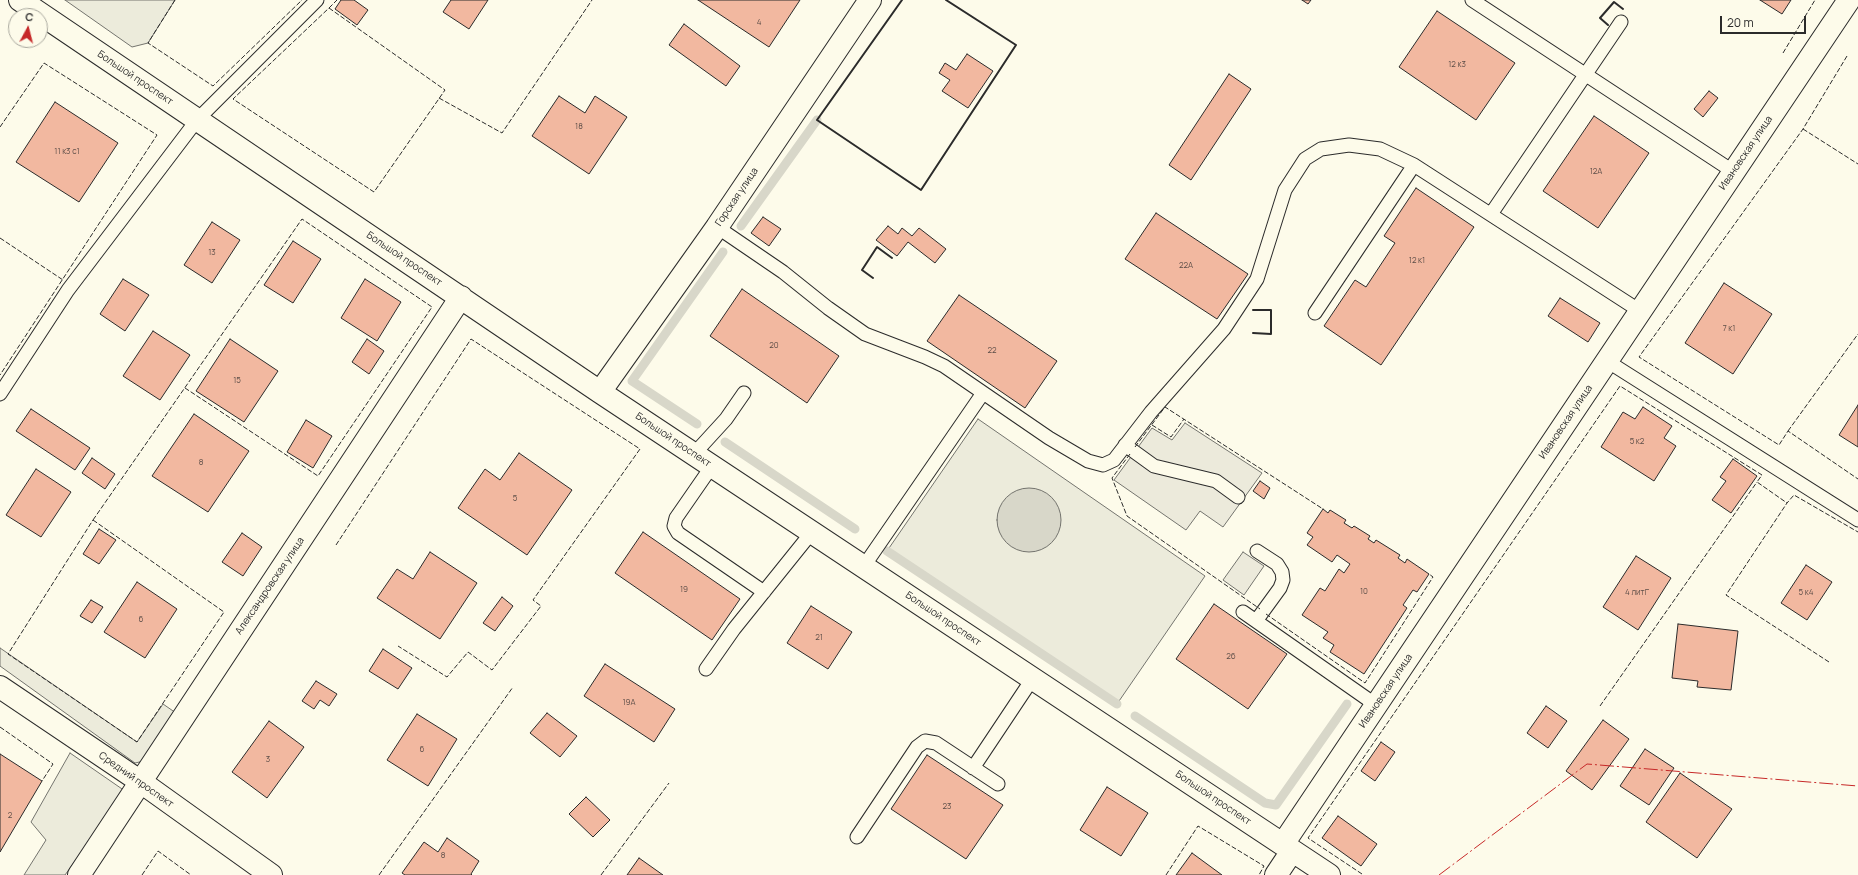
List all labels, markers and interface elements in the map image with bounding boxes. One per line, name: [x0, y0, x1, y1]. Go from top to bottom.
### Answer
north arrow: [8, 8, 48, 48]
scale bar: [1722, 8, 1808, 34]
text: С: [24, 9, 34, 25]
text: 20 m: [1727, 14, 1754, 31]
house number: 4: [757, 18, 761, 28]
street label: Большой проспект: [95, 48, 175, 108]
house number: 12 к3: [1448, 60, 1466, 70]
street label: Ивановская улица: [1717, 114, 1775, 192]
house number: 18: [575, 122, 583, 132]
house number: 11 к3 с1: [54, 147, 80, 157]
street label: Горская улица: [713, 165, 761, 229]
house number: 12А: [1590, 167, 1602, 177]
street label: Большой проспект: [364, 229, 444, 289]
house number: 13: [208, 248, 216, 258]
house number: 12 к1: [1409, 256, 1425, 266]
house number: 22А: [1179, 261, 1193, 271]
house number: 7 к1: [1723, 324, 1735, 334]
house number: 20: [769, 341, 779, 351]
house number: 22: [987, 346, 997, 356]
house number: 15: [233, 376, 241, 386]
street label: Ивановская улица: [1537, 383, 1595, 461]
street label: Большой проспект: [633, 410, 713, 470]
house number: 5 к2: [1630, 437, 1644, 447]
house number: 8: [199, 458, 203, 468]
house number: 5: [513, 494, 517, 504]
street label: Александровская улица: [233, 535, 307, 637]
house number: 19: [680, 585, 688, 595]
house number: 10: [1360, 587, 1368, 597]
house number: 4 литГ: [1625, 588, 1649, 598]
house number: 5 к4: [1799, 588, 1813, 598]
street label: Большой проспект: [903, 589, 983, 649]
house number: 6: [139, 615, 143, 625]
house number: 21: [815, 633, 823, 643]
house number: 26: [1226, 652, 1236, 662]
street label: Ивановская улица: [1357, 652, 1415, 730]
house number: 19А: [622, 698, 636, 708]
house number: 6: [420, 745, 424, 755]
street label: Средний проспект: [96, 750, 176, 810]
house number: 3: [266, 755, 270, 765]
street label: Большой проспект: [1173, 768, 1253, 828]
house number: 23: [943, 802, 951, 812]
house number: 2: [8, 811, 12, 821]
house number: 8: [441, 851, 445, 861]

